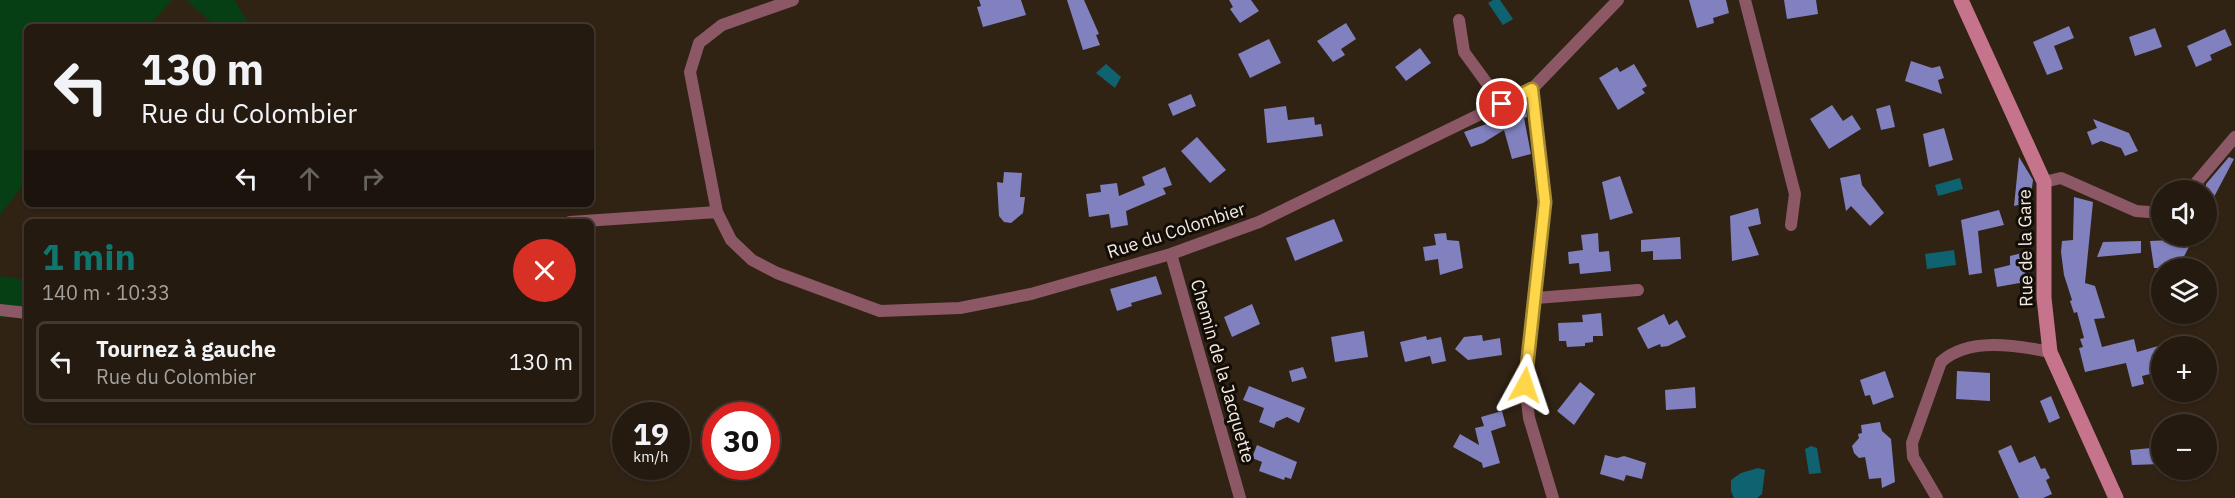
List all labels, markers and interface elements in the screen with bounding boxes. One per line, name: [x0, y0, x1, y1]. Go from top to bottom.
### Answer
text: 130 m: [141, 42, 264, 97]
icon: left: [42, 48, 120, 126]
pin: [1476, 78, 1527, 129]
icon: arrive: [1485, 87, 1518, 120]
text: Rue du Colombier: [141, 95, 357, 130]
icon: left: [230, 162, 263, 195]
icon: ahead: [293, 162, 326, 195]
icon: right: [356, 162, 389, 195]
map controls: [2151, 180, 2217, 480]
button: sound: [2151, 180, 2217, 246]
street label: Rue de la Gare: [2012, 189, 2038, 307]
street label: Rue du Colombier: [1104, 197, 1248, 263]
text: 1 min: [42, 233, 136, 280]
button: close: [513, 239, 576, 302]
button: layers: [2151, 258, 2217, 324]
street label: Chemin de la Jacquette: [1186, 277, 1260, 466]
text: 140 m · 10:33: [42, 279, 170, 306]
text: Tournez à gauche: [96, 334, 276, 363]
button: +: [2151, 336, 2217, 402]
icon: left: [45, 345, 78, 378]
text: 130 m: [509, 347, 573, 376]
position arrow: [1493, 353, 1557, 417]
text: Rue du Colombier: [96, 363, 256, 390]
speed limit sign: 30: [702, 402, 780, 480]
text: 19: [633, 414, 669, 453]
button: −: [2151, 414, 2217, 480]
text: km/h: [633, 447, 669, 466]

